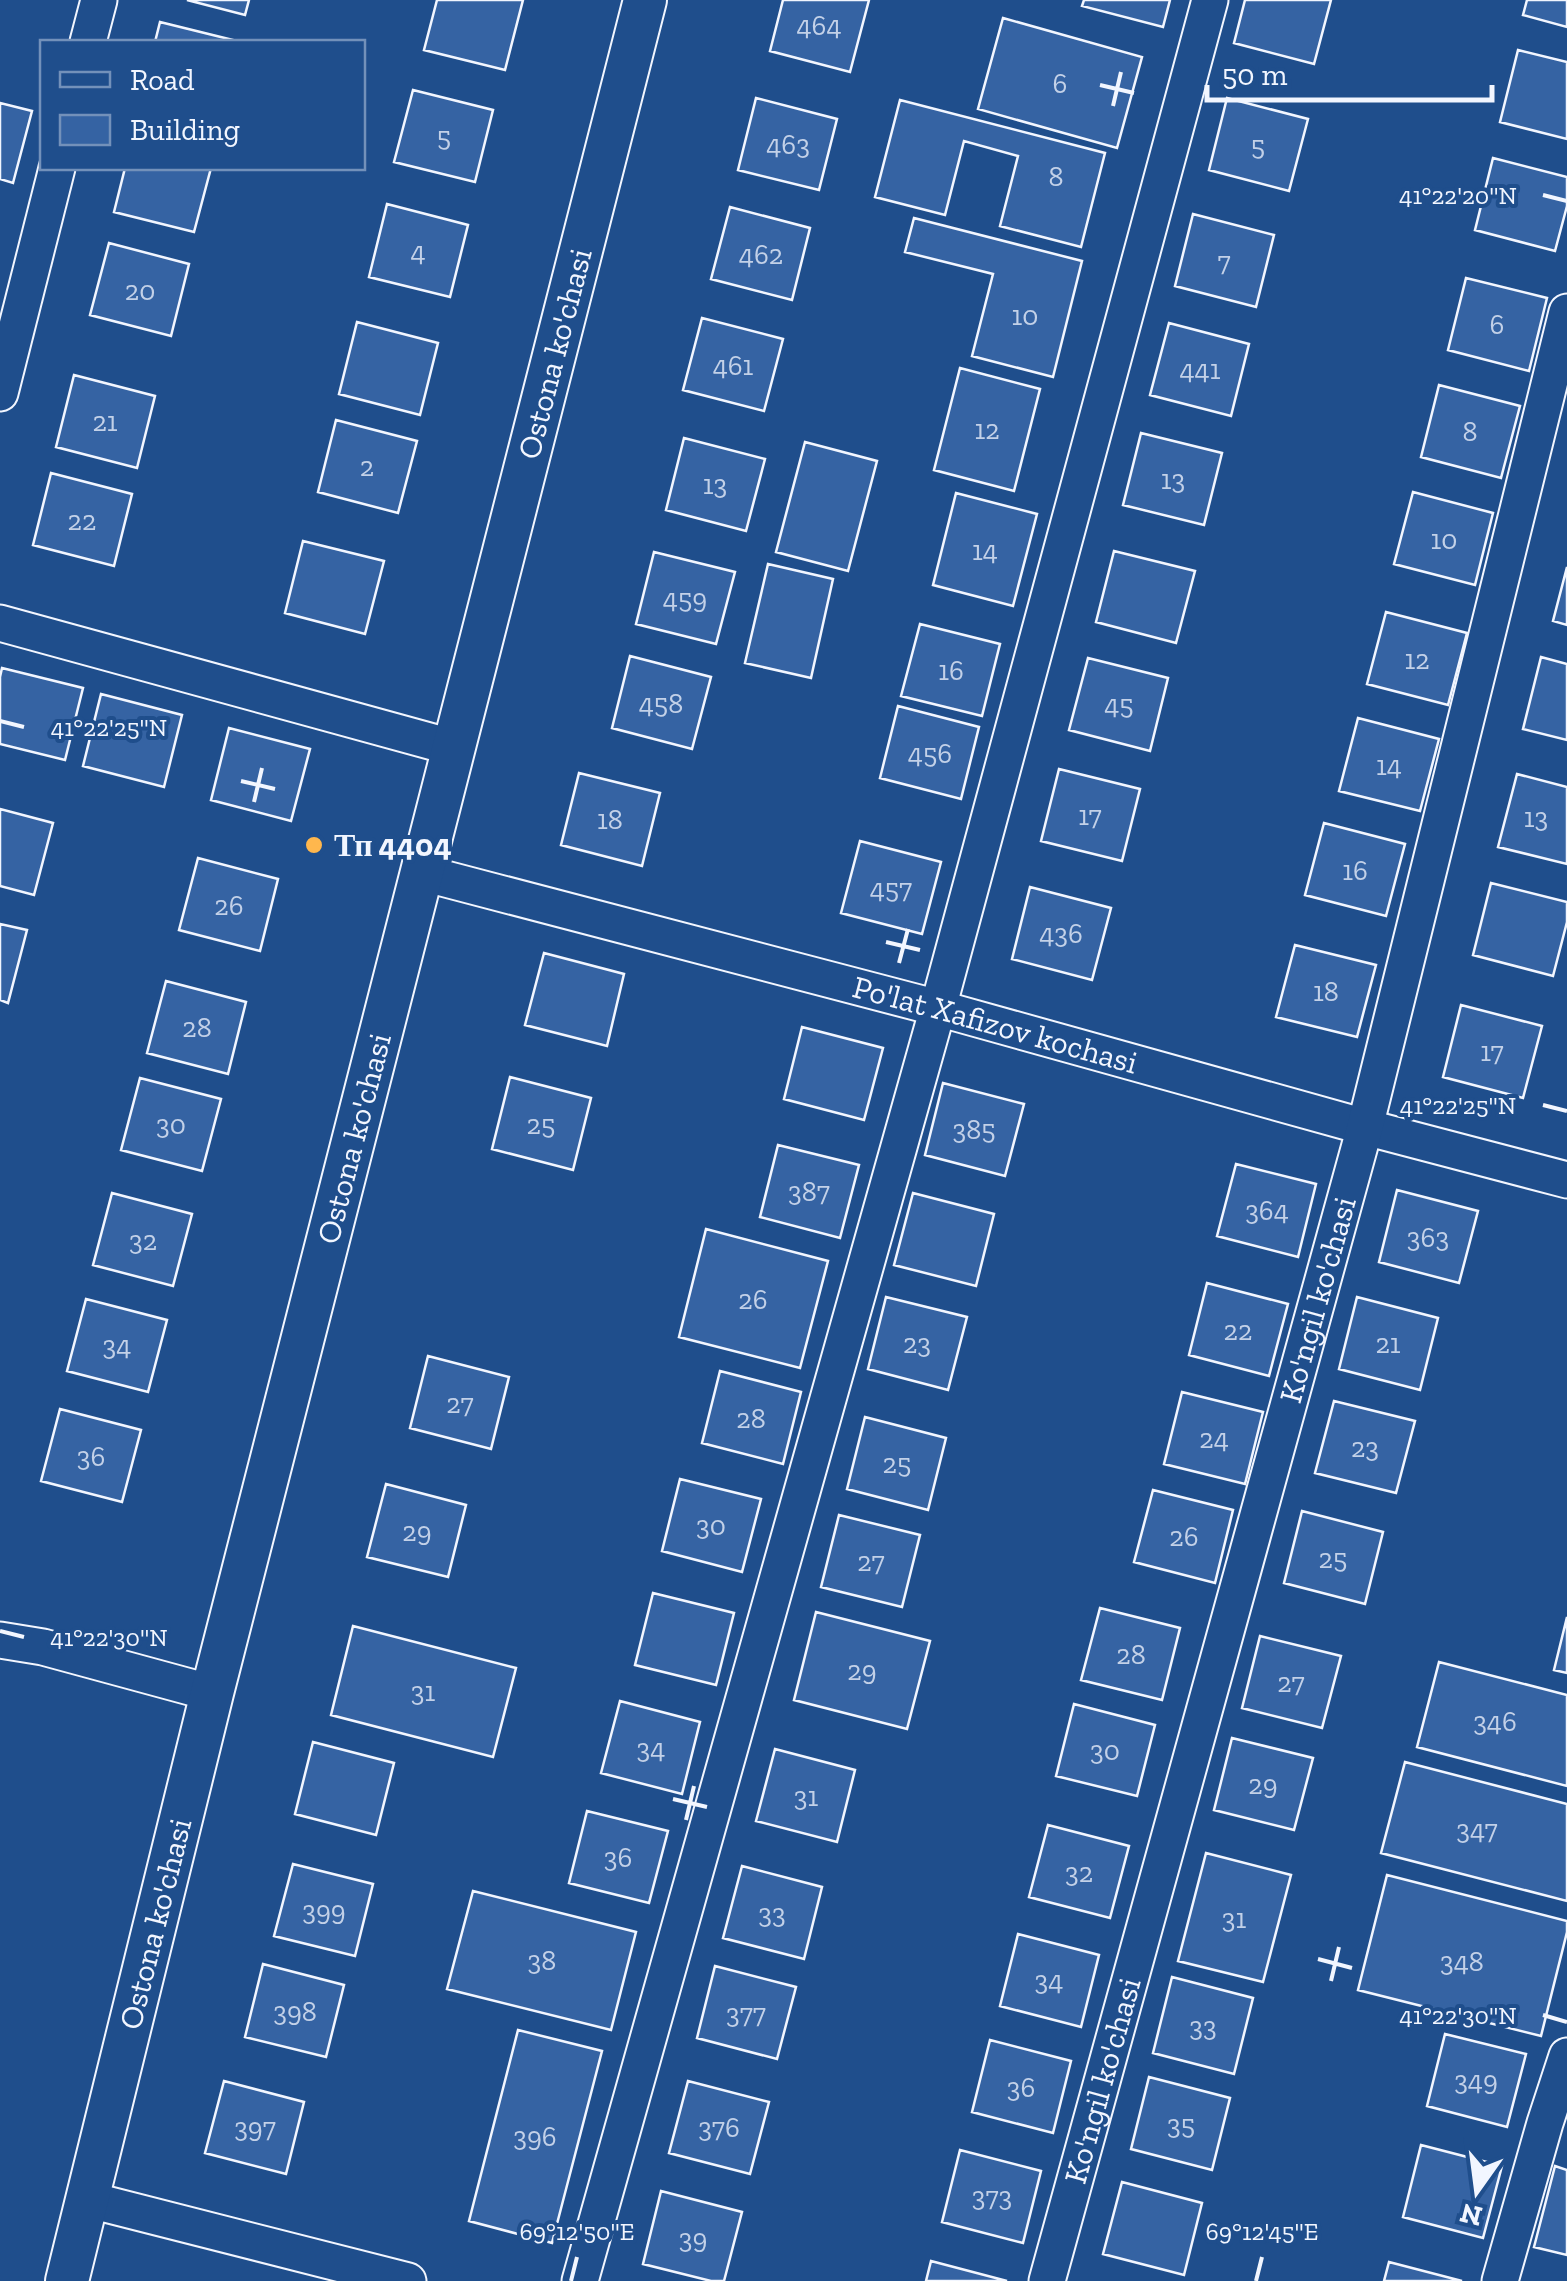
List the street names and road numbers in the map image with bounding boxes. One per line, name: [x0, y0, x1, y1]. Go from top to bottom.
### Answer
street label: Ostona ko'chasi: [509, 244, 600, 463]
street label: Po'lat Xafizov kochasi: [849, 967, 1142, 1082]
street label: Ostona ko'chasi: [309, 1029, 399, 1248]
street label: Ko'ngil ko'chasi: [1271, 1192, 1364, 1407]
street label: Ostona ko'chasi: [111, 1814, 199, 2033]
street label: Ko'ngil ko'chasi: [1056, 1973, 1149, 2188]

